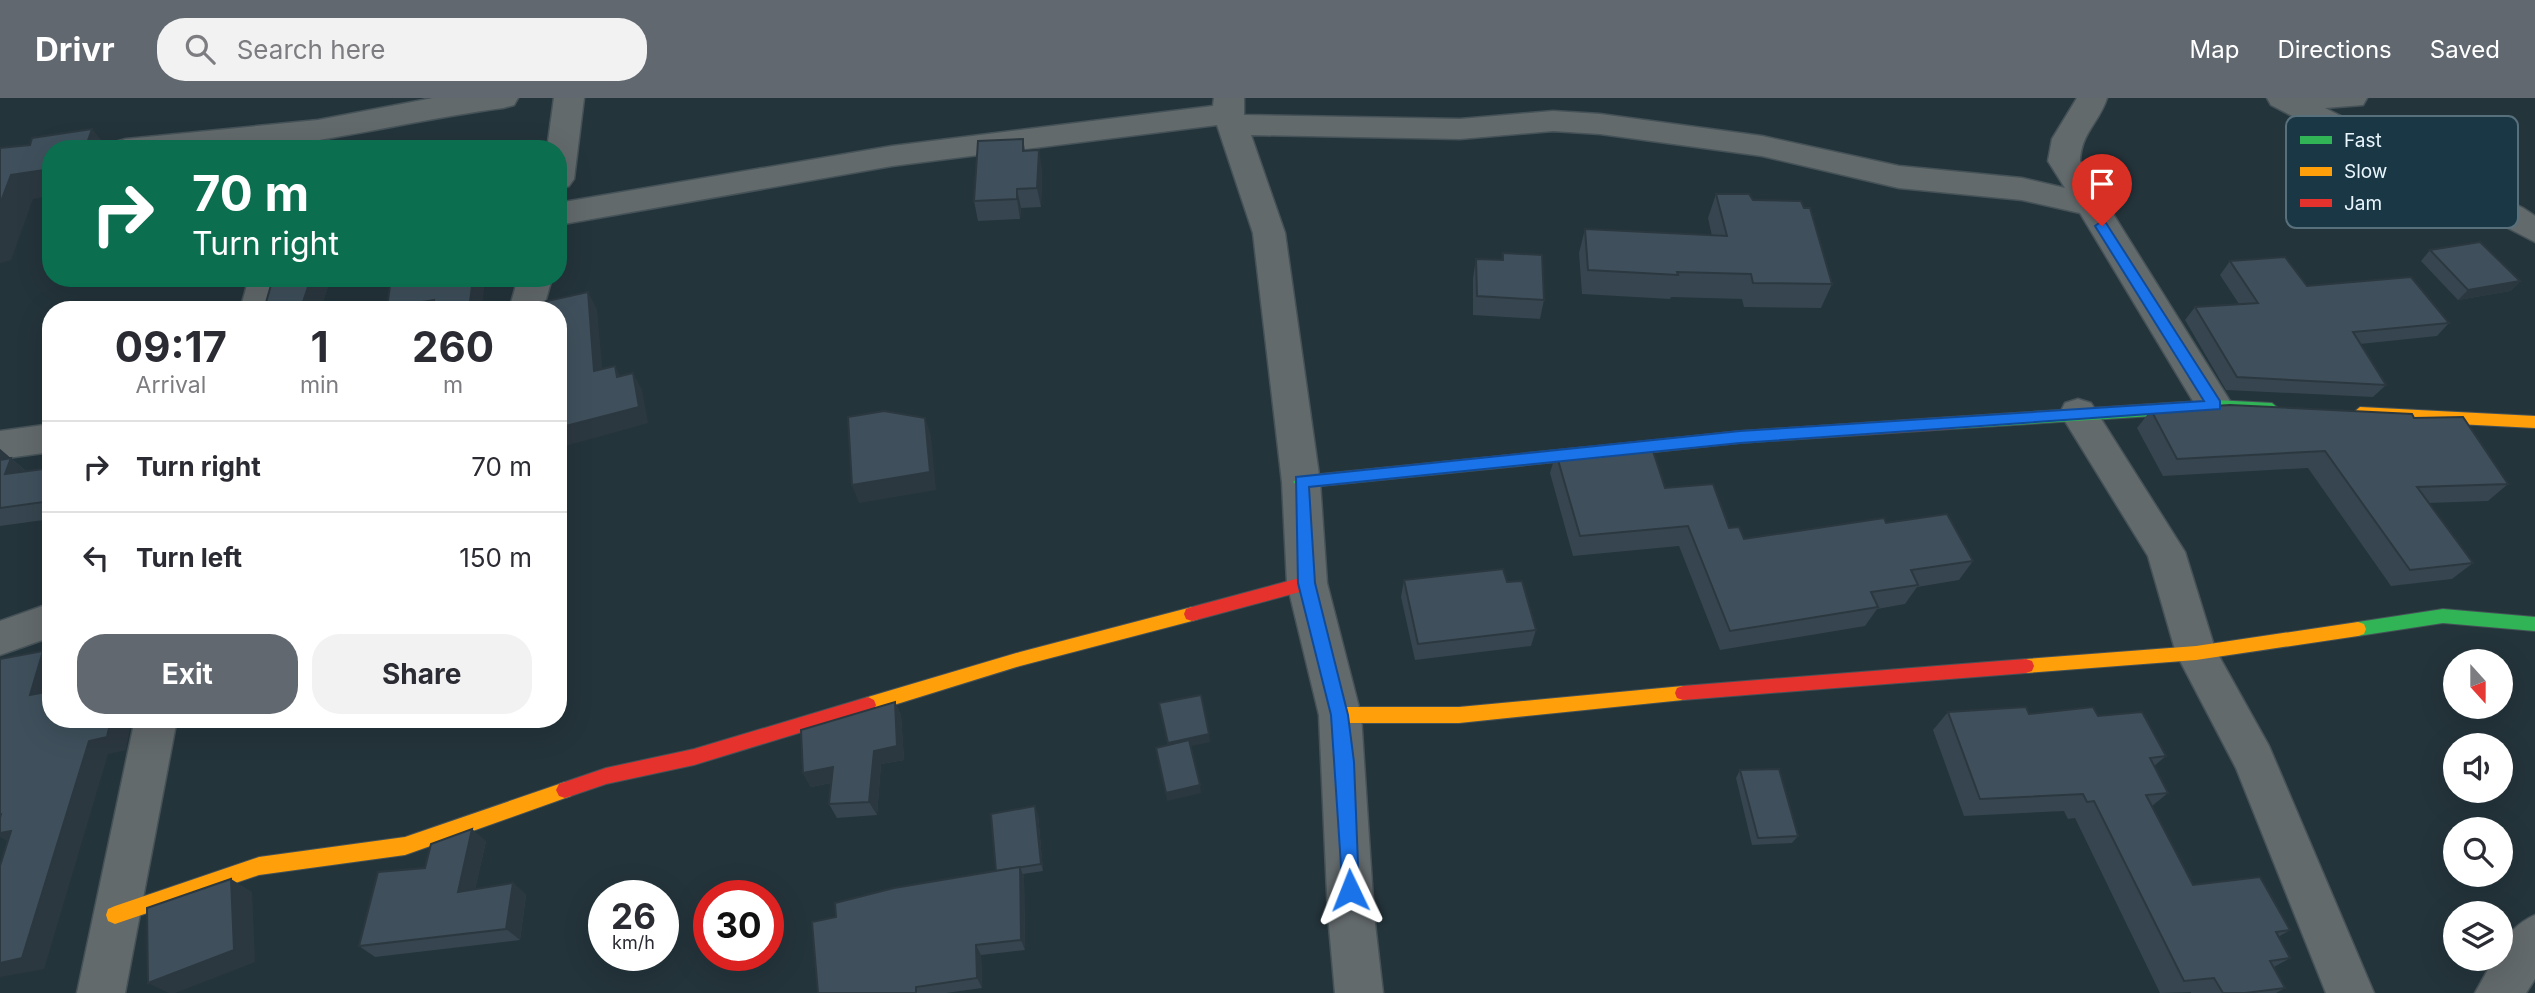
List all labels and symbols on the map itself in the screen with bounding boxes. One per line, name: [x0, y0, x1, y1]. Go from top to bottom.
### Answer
legend: [2286, 116, 2518, 228]
text: Fast: [2344, 129, 2382, 152]
pin: [2072, 154, 2132, 226]
text: Slow: [2344, 160, 2387, 183]
text: Jam: [2344, 192, 2382, 215]
north arrow: [2443, 649, 2513, 719]
position arrow: [1313, 853, 1387, 927]
speed limit sign: 30: [693, 880, 784, 971]

